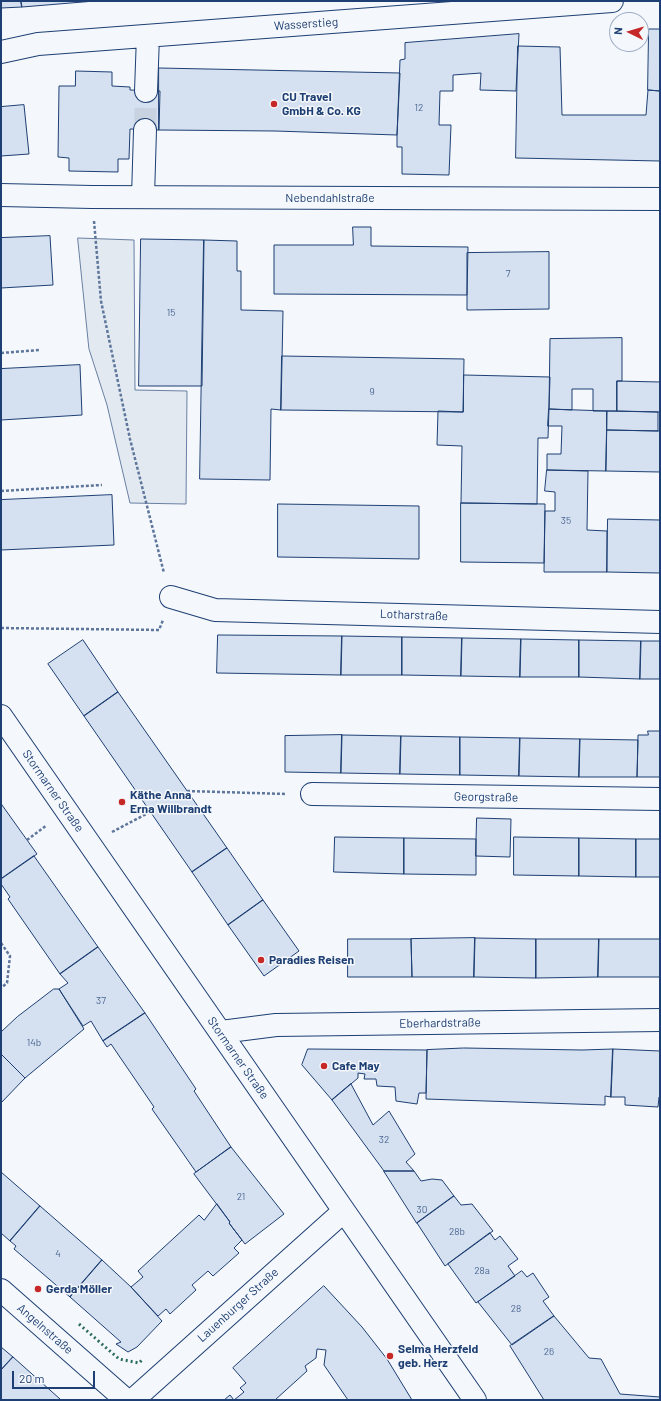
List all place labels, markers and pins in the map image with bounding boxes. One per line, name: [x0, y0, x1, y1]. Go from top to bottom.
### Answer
place label: CU Travel GmbH & Co. KG: [282, 90, 361, 118]
marker: CU Travel GmbH & Co. KG: [269, 99, 279, 109]
place label: Käthe Anna Erna Willbrandt: [130, 788, 212, 816]
marker: Käthe Anna Erna Willbrandt: [117, 797, 127, 807]
place label: Paradies Reisen: [269, 953, 354, 967]
marker: Paradies Reisen: [256, 955, 266, 965]
place label: Cafe May: [332, 1059, 379, 1073]
marker: Cafe May: [319, 1061, 329, 1071]
place label: Gerda Möller: [46, 1282, 112, 1296]
marker: Gerda Möller: [33, 1284, 43, 1294]
place label: Selma Herzfeld geb. Herz: [398, 1342, 478, 1370]
marker: Selma Herzfeld geb. Herz: [385, 1351, 395, 1361]

